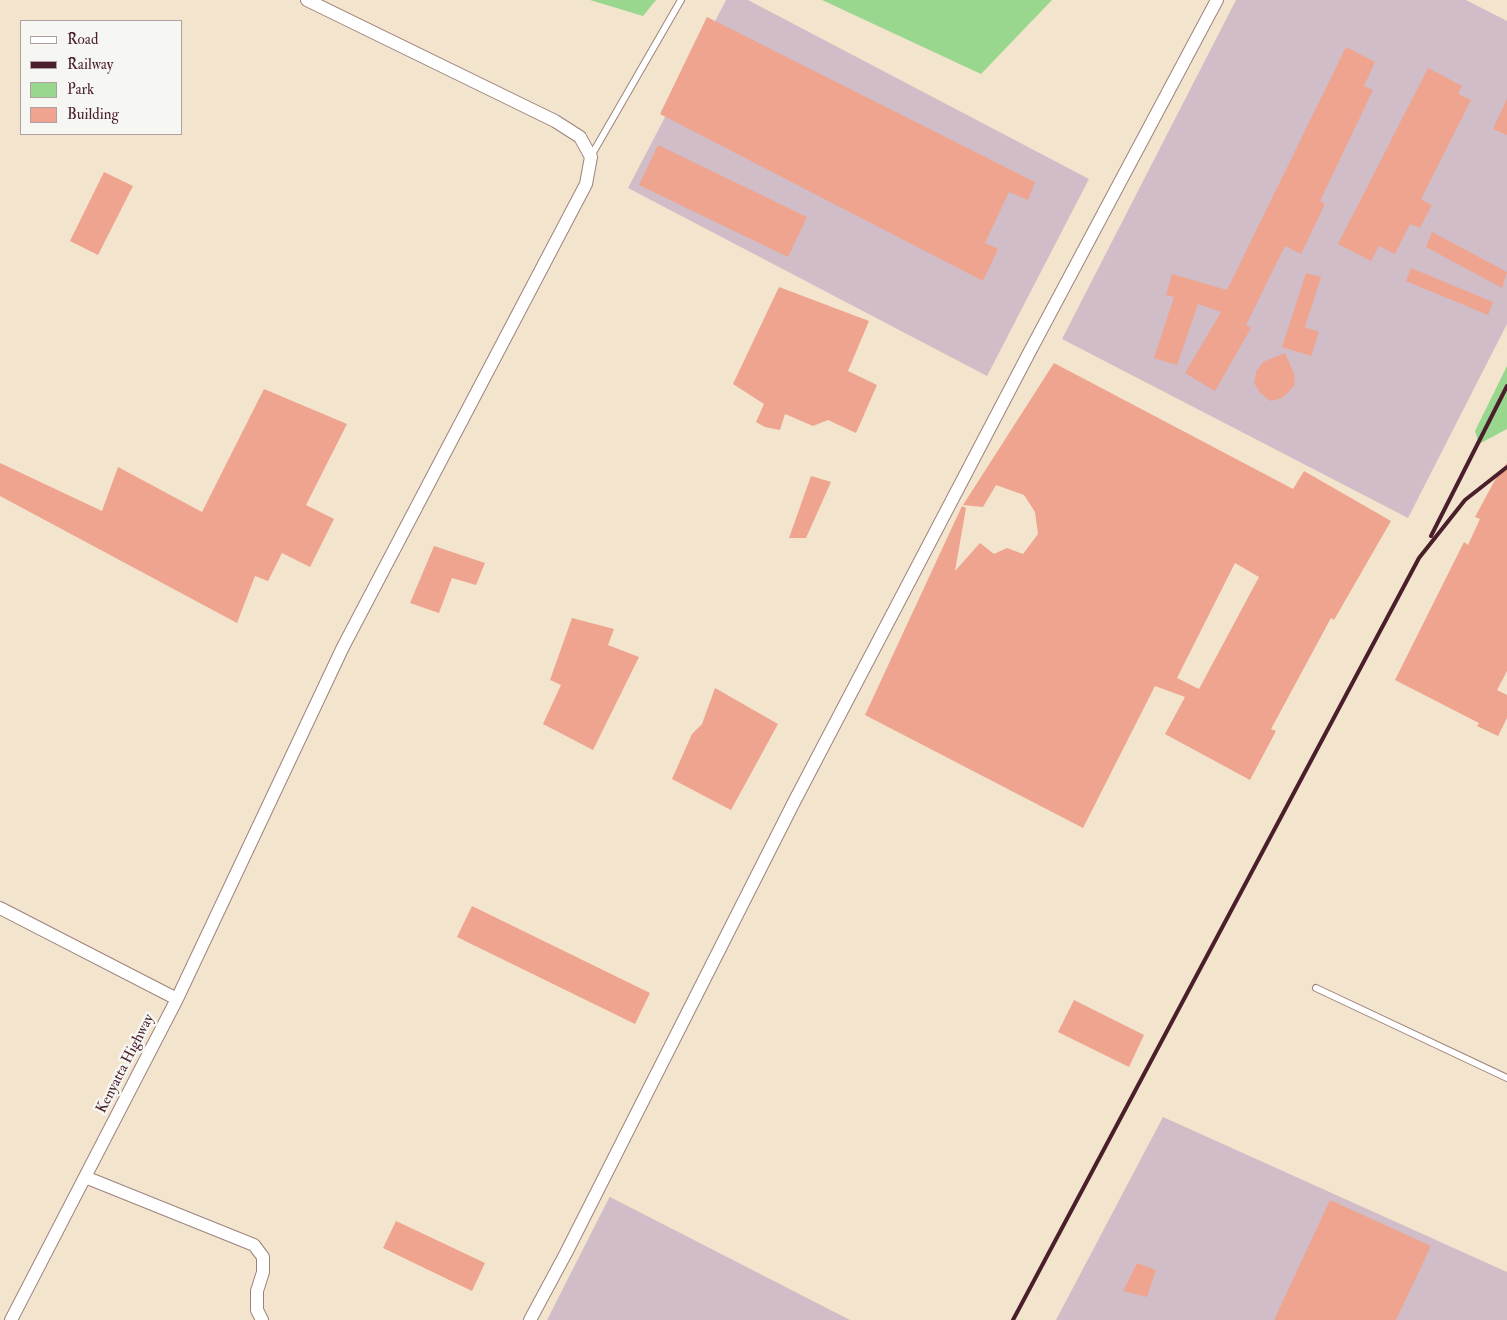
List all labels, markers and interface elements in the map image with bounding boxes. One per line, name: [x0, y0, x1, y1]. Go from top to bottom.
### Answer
legend: [20, 20, 182, 135]
text: Road: [67, 30, 98, 49]
text: Railway: [67, 55, 113, 74]
text: Park: [67, 80, 94, 99]
text: Building: [67, 105, 119, 124]
street label: Kenyatta Highway: [93, 1011, 159, 1117]

